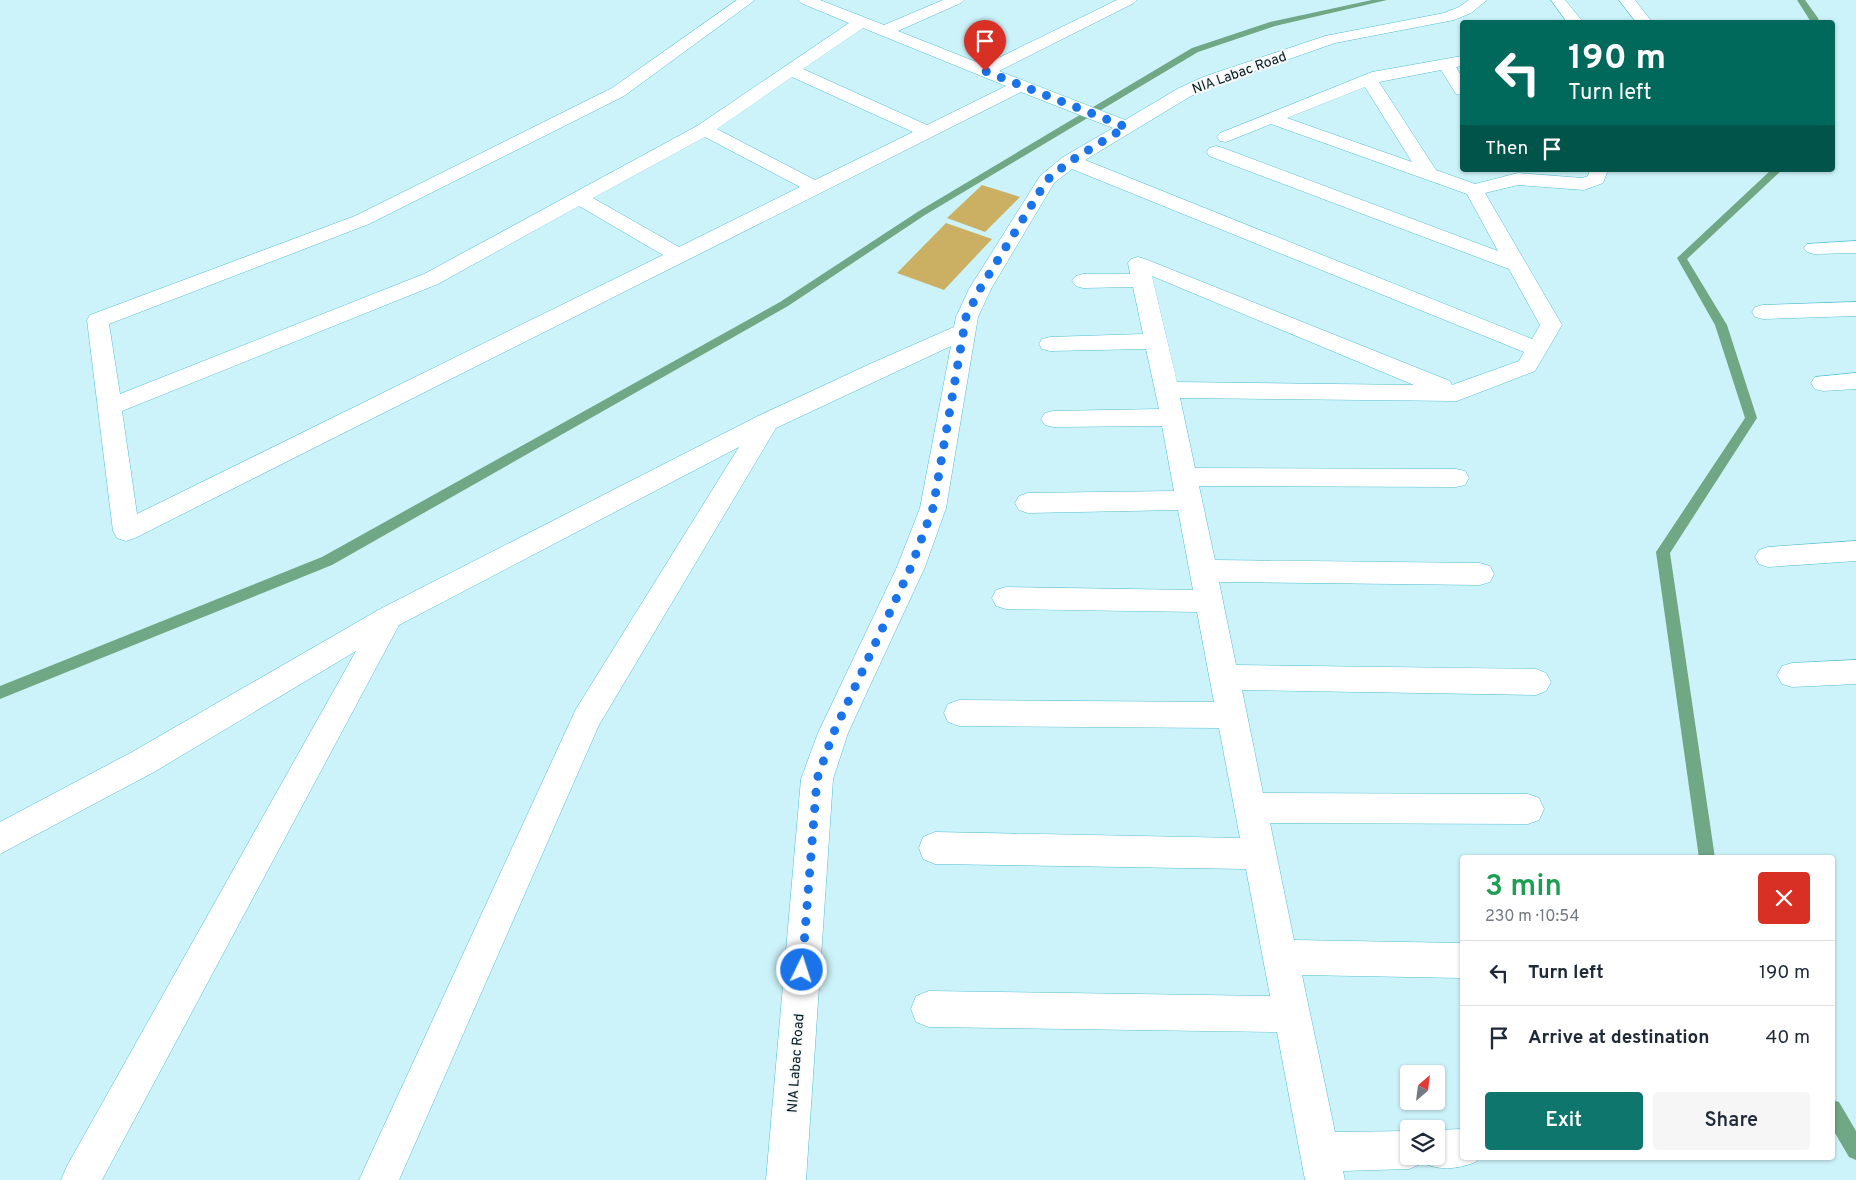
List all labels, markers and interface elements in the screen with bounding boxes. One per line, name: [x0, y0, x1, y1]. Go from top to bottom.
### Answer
pin: [964, 20, 1006, 71]
icon: arrive: [971, 27, 999, 55]
text: 190 m: [1568, 37, 1666, 81]
icon: left: [1485, 40, 1550, 105]
street label: NIA Labac Road: [1190, 48, 1289, 98]
text: Turn left: [1568, 80, 1651, 107]
icon: arrive: [1538, 135, 1566, 163]
text: Then: [1485, 137, 1528, 161]
text: 3 min: [1485, 869, 1562, 906]
button: close: [1758, 872, 1810, 924]
text: 230 m · 10:54: [1485, 907, 1579, 927]
position arrow: [775, 943, 827, 995]
icon: left: [1485, 959, 1513, 987]
text: Turn left: [1528, 961, 1604, 985]
text: 190 m: [1759, 961, 1810, 985]
street label: NIA Labac Road: [785, 1013, 808, 1113]
icon: arrive: [1485, 1024, 1513, 1052]
text: Arrive at destination: [1528, 1026, 1709, 1050]
text: 40 m: [1765, 1026, 1810, 1050]
north arrow: [1400, 1065, 1445, 1110]
map controls: [1400, 1065, 1445, 1165]
button: Exit: [1485, 1092, 1643, 1150]
button: Share: [1653, 1092, 1810, 1150]
button: layers: [1400, 1120, 1445, 1165]

